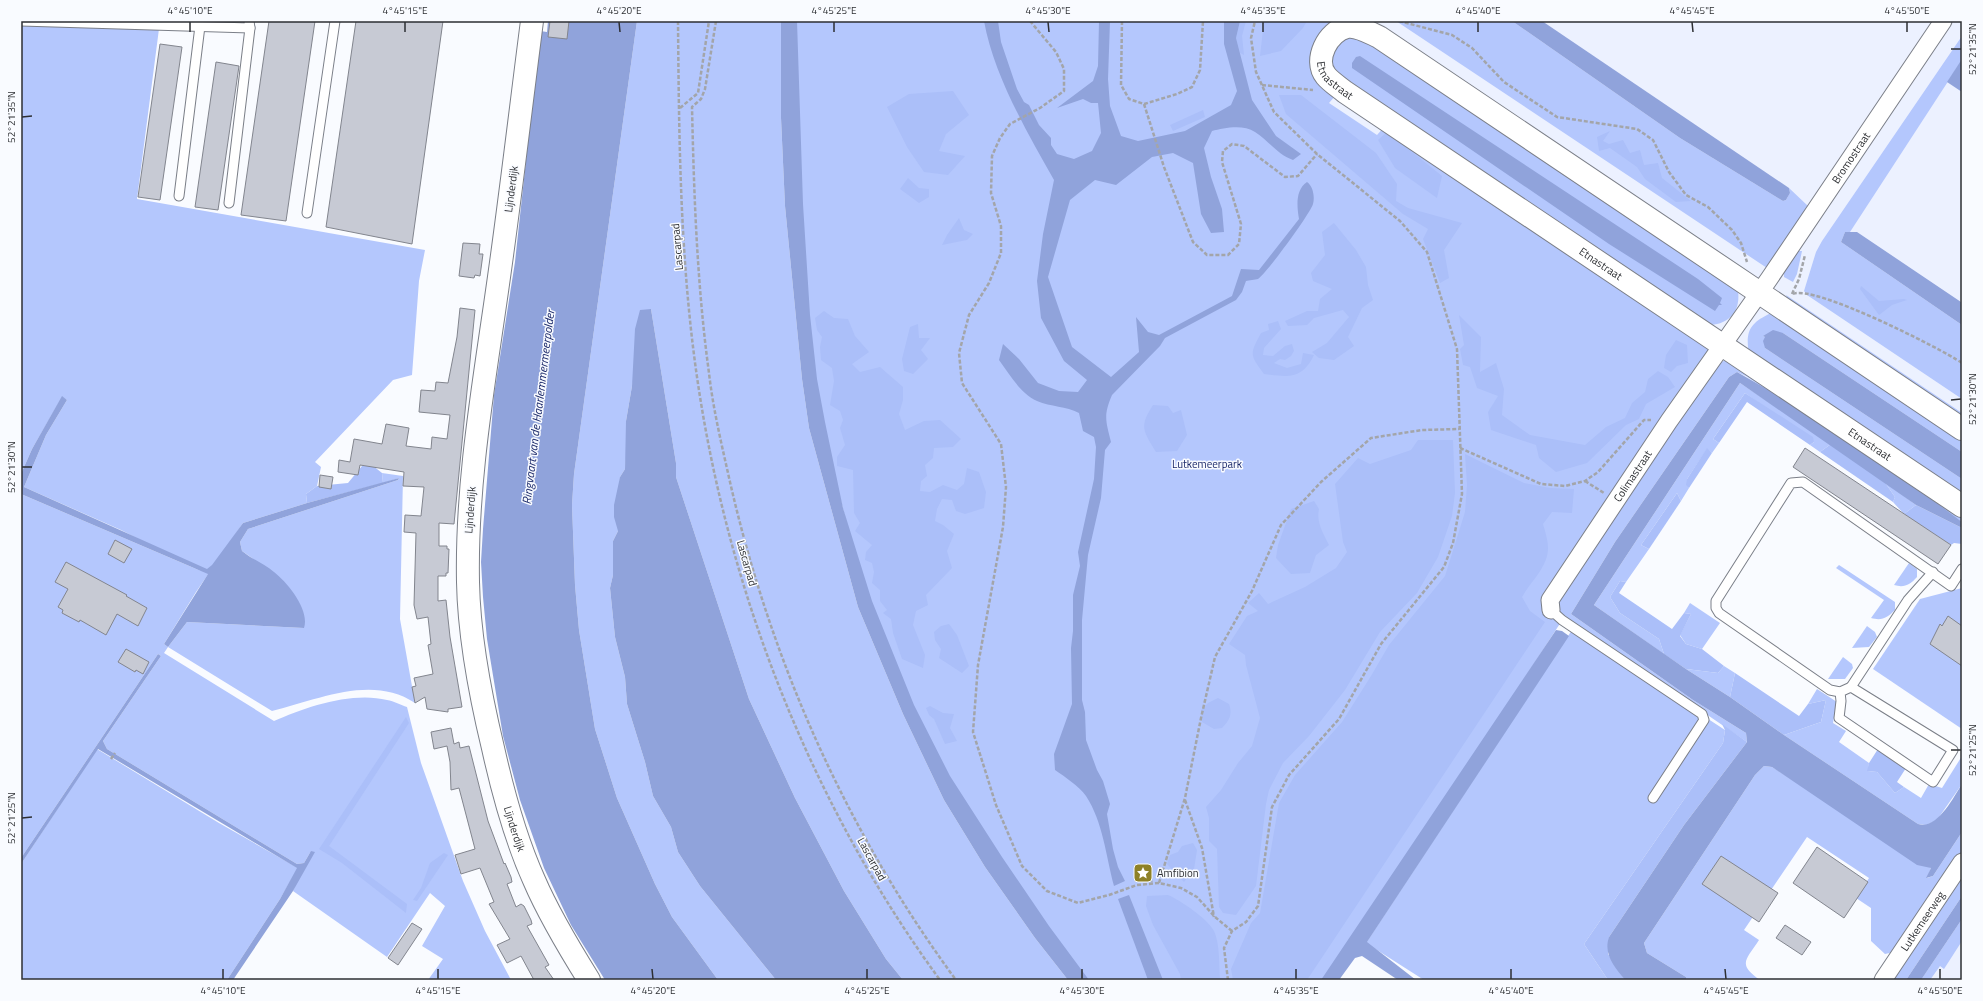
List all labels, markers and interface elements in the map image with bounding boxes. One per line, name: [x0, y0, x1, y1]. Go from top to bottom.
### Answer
text: 4°45'10"E: [168, 3, 213, 18]
text: 4°45'15"E: [383, 3, 428, 18]
text: 4°45'20"E: [597, 3, 642, 18]
text: 4°45'25"E: [812, 3, 857, 18]
text: 4°45'30"E: [1026, 3, 1071, 18]
text: 4°45'35"E: [1241, 3, 1286, 18]
text: 4°45'40"E: [1456, 3, 1501, 18]
text: 4°45'45"E: [1670, 3, 1715, 18]
text: 4°45'50"E: [1885, 3, 1930, 18]
text: 52°21'35"N: [1965, 23, 1980, 75]
street label: Etnastraat: [1313, 61, 1357, 103]
text: 52°21'35"N: [4, 91, 19, 143]
street label: Bromostraat: [1828, 129, 1874, 187]
street label: Lijnderdijk: [500, 164, 522, 213]
street label: Lascarpad: [667, 223, 687, 271]
street label: Etnastraat: [1576, 243, 1626, 284]
water label: Ringvaart van de Haarlemmermeerpolder: [517, 307, 560, 505]
text: 52°21'30"N: [1965, 373, 1980, 425]
street label: Etnastraat: [1845, 424, 1895, 465]
text: 52°21'30"N: [4, 441, 19, 493]
street label: Colimastraat: [1609, 447, 1656, 505]
park label: Lutkemeerpark: [1172, 456, 1243, 472]
street label: Lijnderdijk: [460, 485, 480, 534]
street label: Lascarpad: [733, 538, 761, 588]
text: 52°21'25"N: [1965, 724, 1980, 776]
text: 52°21'25"N: [4, 792, 19, 844]
street label: Lijnderdijk: [500, 804, 530, 855]
street label: Lascarpad: [854, 835, 891, 884]
place icon: Amfibion: [1132, 862, 1154, 884]
place label: Amfibion: [1157, 865, 1199, 881]
street label: Lutkemeerweg: [1897, 887, 1949, 954]
text: 4°45'10"E: [201, 983, 246, 998]
text: 4°45'15"E: [416, 983, 461, 998]
text: 4°45'20"E: [631, 983, 676, 998]
text: 4°45'25"E: [845, 983, 890, 998]
text: 4°45'30"E: [1060, 983, 1105, 998]
text: 4°45'35"E: [1274, 983, 1319, 998]
text: 4°45'40"E: [1489, 983, 1534, 998]
text: 4°45'45"E: [1704, 983, 1749, 998]
text: 4°45'50"E: [1918, 983, 1963, 998]

